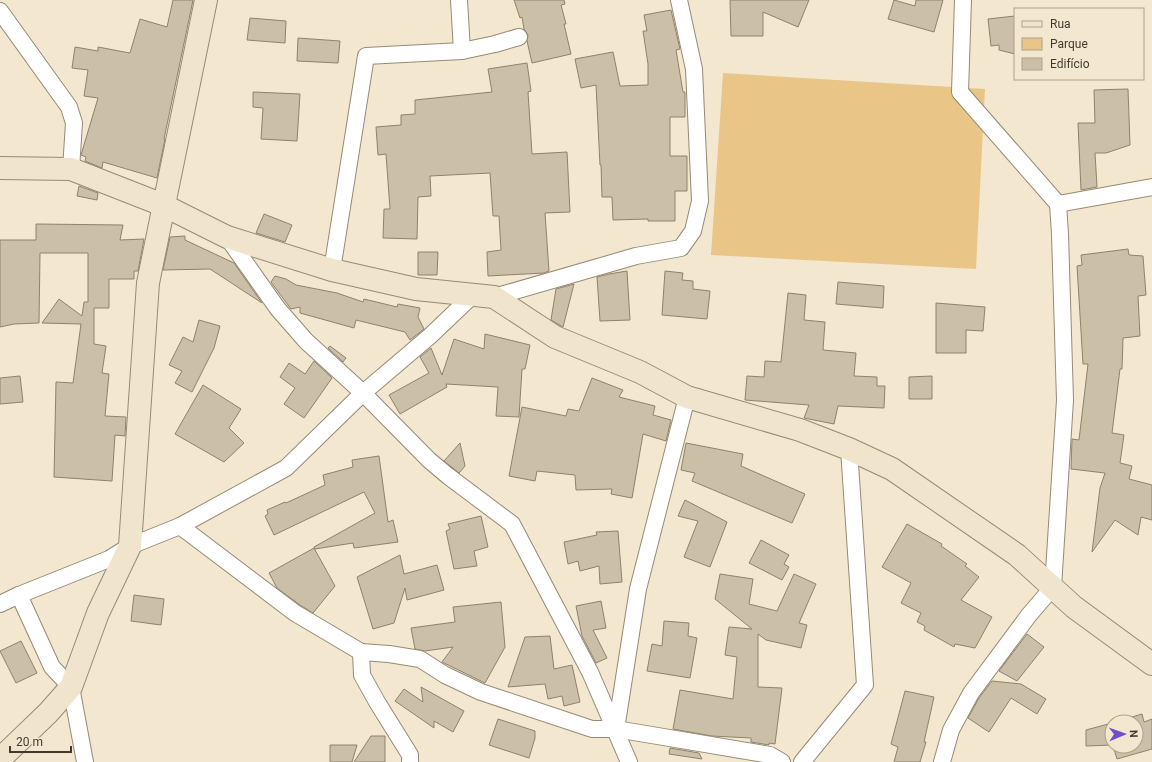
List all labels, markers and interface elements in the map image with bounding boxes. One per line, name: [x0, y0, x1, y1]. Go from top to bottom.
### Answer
legend: [1014, 8, 1144, 80]
text: Rua: [1050, 17, 1071, 31]
text: Parque: [1050, 37, 1088, 51]
text: Edifício: [1050, 57, 1090, 71]
north arrow: [1104, 714, 1144, 754]
scale bar: [10, 728, 71, 754]
text: N: [1127, 730, 1140, 738]
text: 20 m: [16, 735, 43, 749]

